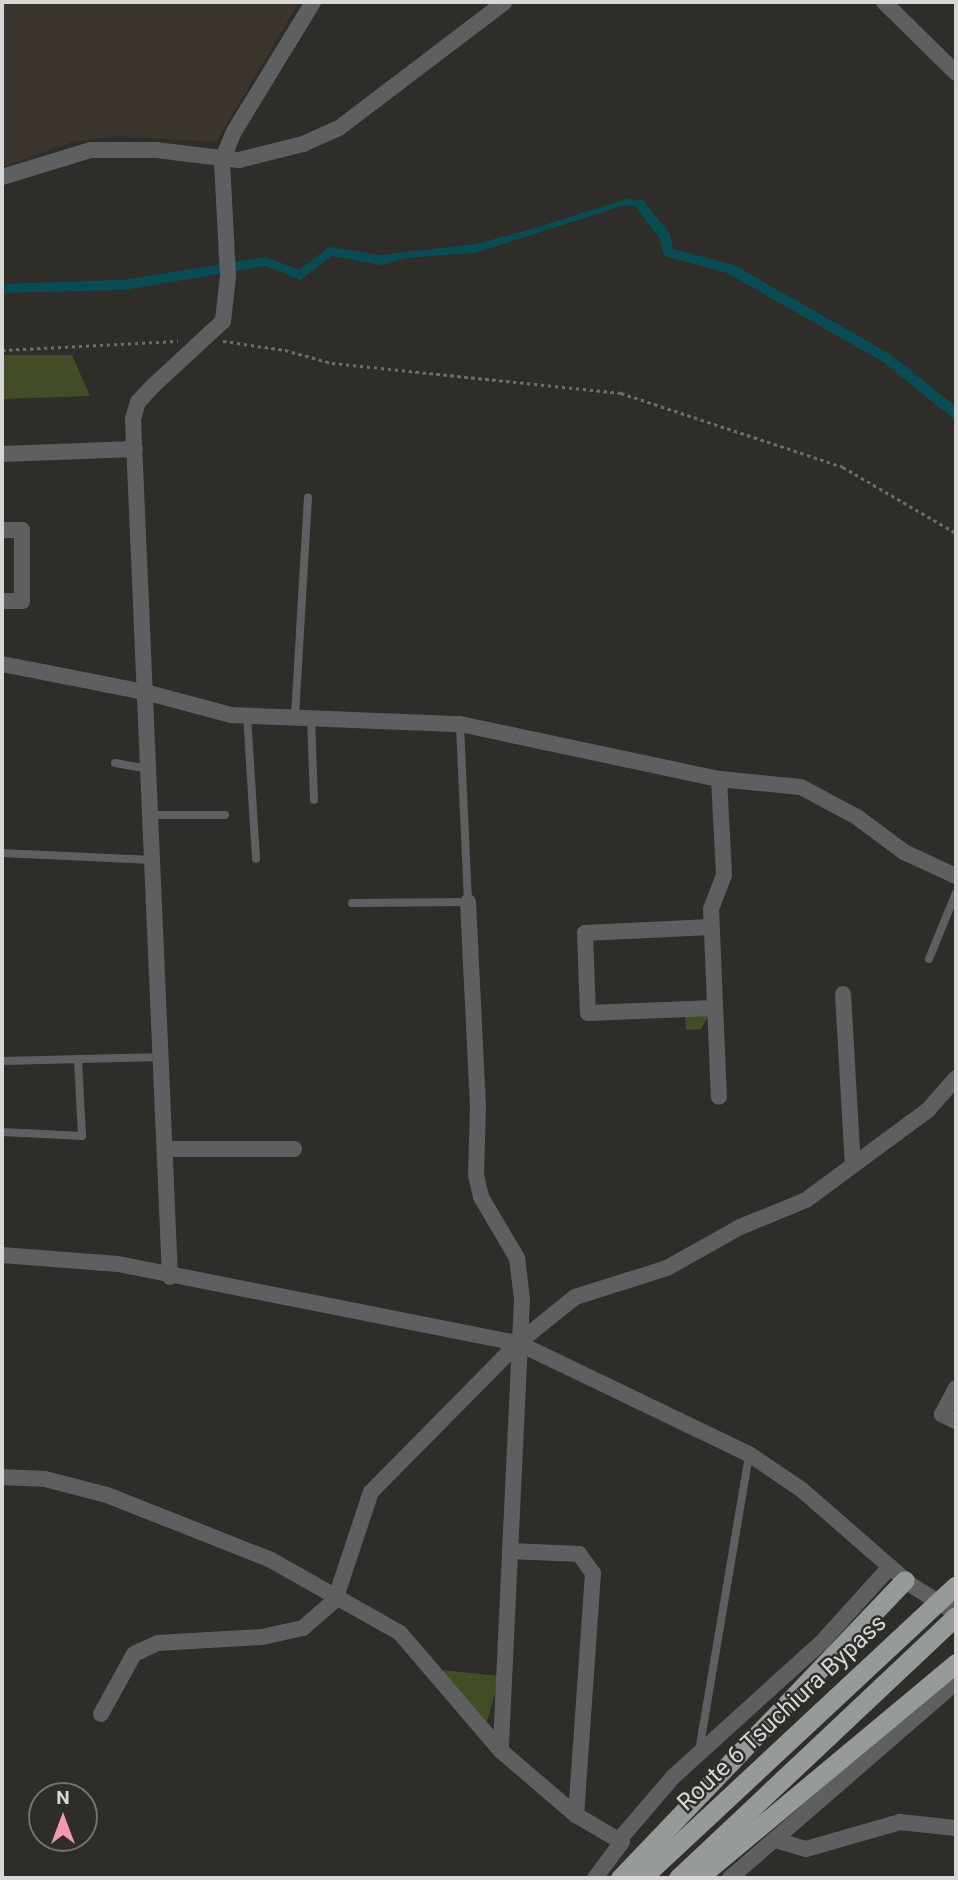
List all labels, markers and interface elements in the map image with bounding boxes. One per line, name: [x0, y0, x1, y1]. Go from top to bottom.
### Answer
street label: Route 6 Tsuchiura Bypass: [671, 1609, 893, 1817]
north arrow: [28, 1782, 98, 1852]
text: N: [56, 1786, 70, 1809]

